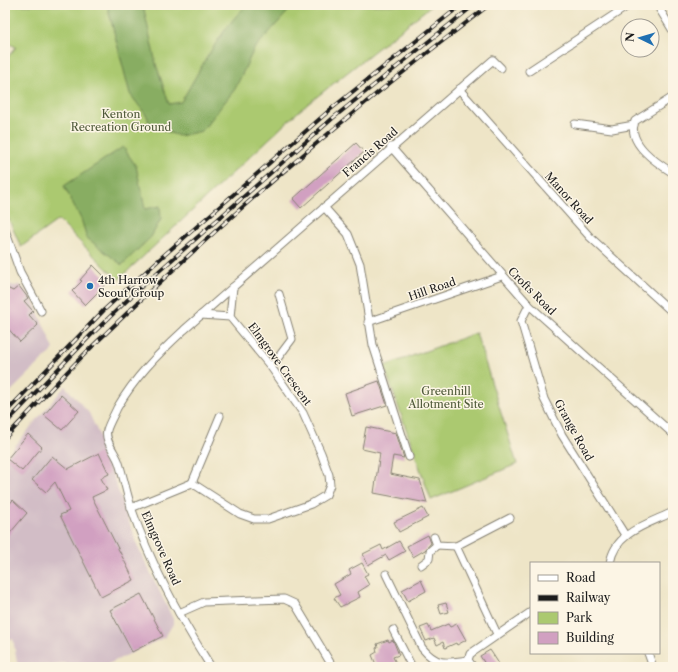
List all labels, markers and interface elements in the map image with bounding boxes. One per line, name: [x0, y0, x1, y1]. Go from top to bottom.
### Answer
north arrow: [620, 18, 660, 58]
text: N: [623, 31, 637, 43]
park label: Kenton Recreation Ground: [71, 107, 172, 134]
street label: Francis Road: [340, 124, 401, 180]
street label: Manor Road: [542, 169, 596, 227]
street label: Crofts Road: [505, 264, 559, 318]
place label: 4th Harrow Scout Group: [98, 273, 165, 300]
street label: Hill Road: [406, 274, 458, 304]
marker: 4th Harrow Scout Group: [85, 281, 95, 291]
street label: Elmgrove Crescent: [245, 320, 315, 408]
park label: Greenhill Allotment Site: [407, 384, 484, 411]
street label: Grange Road: [551, 397, 597, 463]
street label: Elmgrove Road: [138, 509, 184, 588]
legend: [530, 562, 660, 654]
text: Road: [566, 570, 596, 585]
text: Railway: [566, 590, 611, 605]
text: Park: [566, 610, 593, 625]
text: Building: [566, 630, 614, 645]

